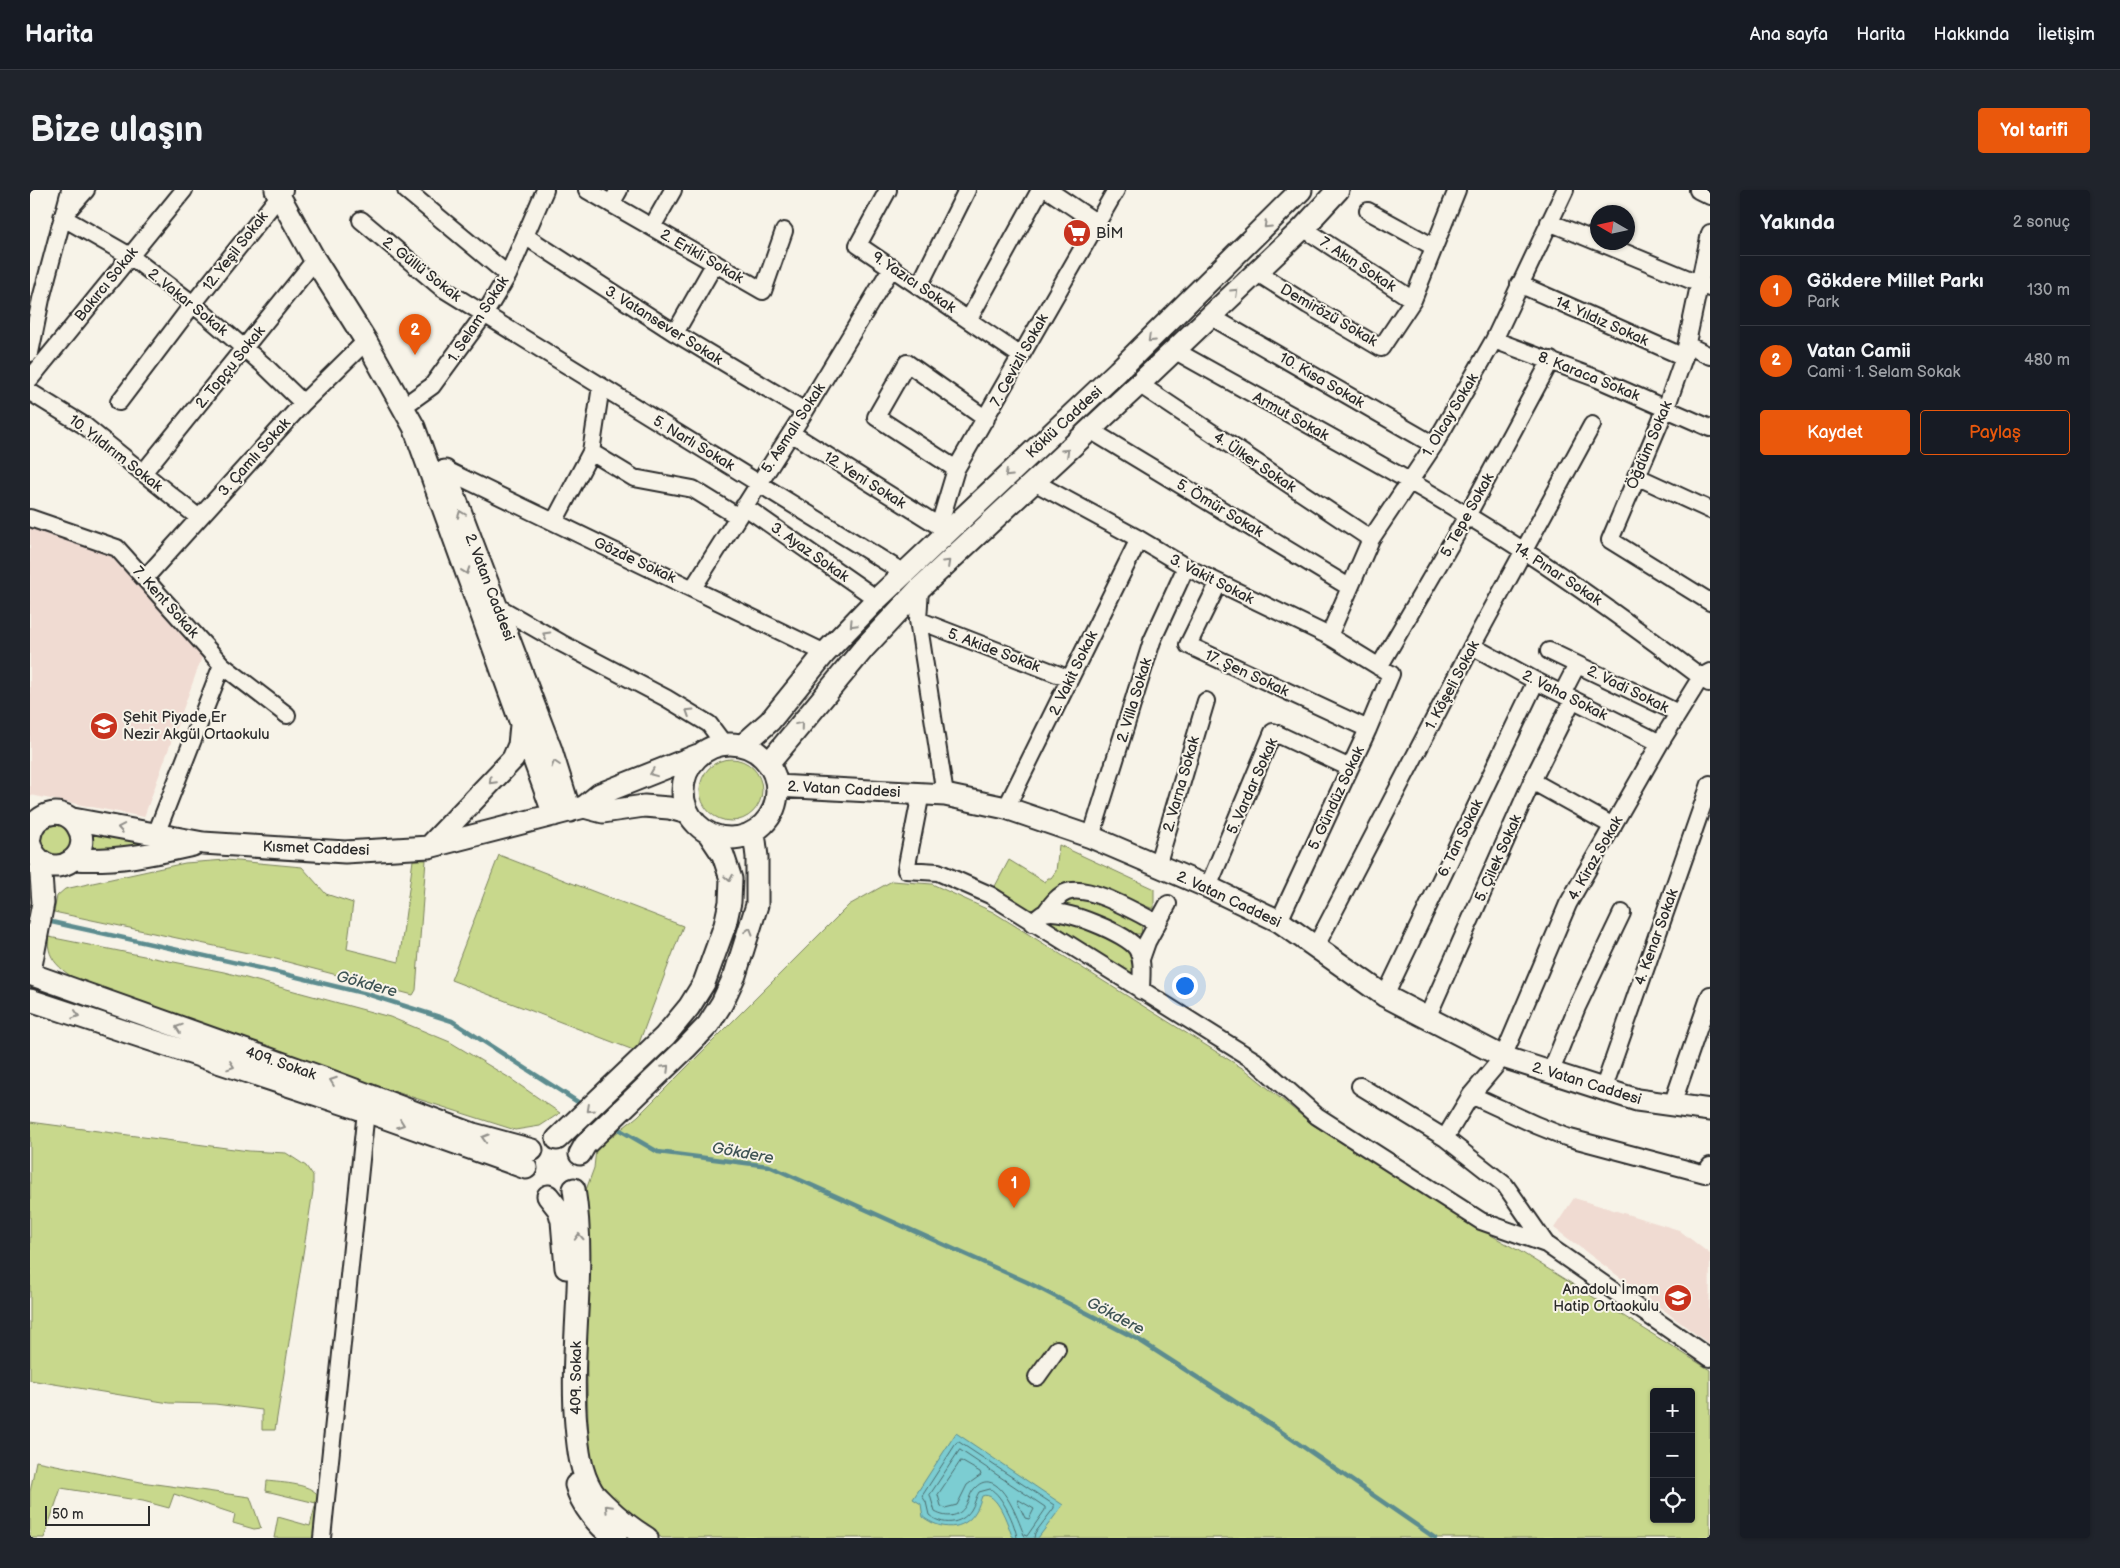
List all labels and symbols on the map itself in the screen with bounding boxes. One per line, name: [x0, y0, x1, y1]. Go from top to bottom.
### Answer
north arrow: [1590, 205, 1635, 250]
street label: 12. Yeşil Sokak: [198, 207, 273, 295]
supermarket icon: BİM: [1062, 218, 1092, 248]
one-way arrow: [1264, 219, 1273, 228]
place label: BİM: [1096, 224, 1124, 243]
street label: 2. Erikli Sokak: [657, 225, 747, 288]
street label: 2. Güllü Sokak: [378, 233, 465, 307]
street label: 7. Akın Sokak: [1316, 233, 1400, 296]
street label: Bakırcı Sokak: [70, 243, 143, 326]
street label: 9. Yazıcı Sokak: [868, 247, 960, 318]
street label: 2. Vakar Sokak: [144, 264, 232, 341]
street label: 1. Selam Sokak: [444, 272, 514, 366]
street label: Demirözü Sokak: [1277, 280, 1381, 351]
street label: 3. Vatansever Sokak: [601, 282, 727, 370]
one-way arrow: [1229, 289, 1238, 298]
street label: 14. Yıldız Sokak: [1552, 292, 1652, 351]
street label: 7. Cevizli Sokak: [986, 310, 1053, 410]
pin: 2: [399, 314, 431, 355]
street label: 2. Topçu Sokak: [191, 322, 270, 412]
one-way arrow: [1148, 333, 1157, 342]
street label: 8. Karaca Sokak: [1535, 347, 1643, 406]
street label: 10. Kısa Sokak: [1276, 348, 1368, 413]
street label: 1. Olcay Sokak: [1418, 370, 1483, 460]
street label: 5. Asmalı Sokak: [757, 379, 830, 477]
street label: Köklü Caddesi: [1022, 382, 1106, 463]
street label: Armut Sokak: [1249, 388, 1333, 445]
street label: Öğdüm Sokak: [1622, 398, 1677, 492]
street label: 10. Yıldırım Sokak: [65, 411, 167, 496]
street label: 5. Narlı Sokak: [649, 412, 739, 476]
street label: 3. Çamlı Sokak: [214, 414, 295, 500]
street label: 4. Ülker Sokak: [1210, 428, 1300, 497]
street label: 12. Yeni Sokak: [820, 448, 910, 514]
one-way arrow: [1060, 449, 1069, 458]
one-way arrow: [1004, 468, 1013, 477]
street label: 5. Tepe Sokak: [1437, 469, 1499, 561]
street label: 5. Ömür Sokak: [1173, 475, 1267, 542]
one-way arrow: [457, 510, 467, 518]
street label: 3. Ayaz Sokak: [767, 518, 853, 587]
street label: 2. Vatan Caddesi: [460, 531, 519, 643]
street label: Gözde Sokak: [591, 533, 679, 588]
street label: 14. Pınar Sokak: [1510, 539, 1606, 610]
street label: 3. Vakit Sokak: [1166, 550, 1258, 609]
one-way arrow: [941, 560, 950, 569]
street label: 7. Kent Sokak: [128, 563, 203, 643]
one-way arrow: [460, 567, 470, 575]
one-way arrow: [850, 618, 859, 627]
street label: 5. Akide Sokak: [945, 624, 1043, 677]
street label: 2. Vakit Sokak: [1045, 627, 1102, 719]
one-way arrow: [542, 631, 551, 641]
street label: 1. Köşeli Sokak: [1421, 637, 1484, 733]
street label: 17. Şen Sokak: [1202, 646, 1292, 701]
street label: 2. Villa Sokak: [1113, 655, 1157, 745]
street label: 2. Vadi Sokak: [1584, 662, 1672, 718]
street label: 2. Vaha Sokak: [1519, 666, 1611, 725]
place label: Şehit Piyade Er Nezir Akgül Ortaokulu: [123, 708, 270, 744]
one-way arrow: [685, 708, 694, 718]
school or university icon: Şehit Piyade Er Nezir Akgül Ortaokulu: [89, 711, 119, 741]
one-way arrow: [794, 722, 803, 731]
street label: 2. Varna Sokak: [1159, 734, 1204, 834]
street label: 5. Vardar Sokak: [1223, 734, 1282, 837]
street label: 5. Gündüz Sokak: [1304, 743, 1369, 853]
one-way arrow: [551, 760, 561, 769]
one-way arrow: [649, 767, 658, 778]
one-way arrow: [489, 775, 498, 784]
street label: 2. Vatan Caddesi: [787, 777, 901, 802]
street label: 6. Tan Sokak: [1433, 796, 1488, 880]
street label: 5. Çilek Sokak: [1471, 811, 1526, 905]
street label: 4. Kiraz Sokak: [1564, 812, 1628, 904]
one-way arrow: [117, 823, 125, 833]
street label: Kısmet Caddesi: [262, 837, 370, 860]
street label: 2. Vatan Caddesi: [1173, 867, 1284, 932]
one-way arrow: [724, 873, 734, 882]
street label: 4. Kenar Sokak: [1630, 886, 1683, 988]
one-way arrow: [744, 928, 754, 936]
water label: Gökdere: [334, 967, 399, 1002]
your location: [1172, 973, 1198, 999]
one-way arrow: [72, 1009, 80, 1019]
one-way arrow: [175, 1024, 184, 1034]
street label: 409. Sokak: [243, 1042, 319, 1085]
street label: 2. Vatan Caddesi: [1530, 1058, 1644, 1109]
one-way arrow: [226, 1060, 234, 1070]
one-way arrow: [661, 1064, 670, 1073]
one-way arrow: [329, 1077, 337, 1087]
one-way arrow: [586, 1103, 595, 1112]
one-way arrow: [396, 1118, 405, 1128]
one-way arrow: [481, 1133, 490, 1143]
water label: Gökdere: [710, 1139, 775, 1168]
pin: 1: [998, 1167, 1030, 1208]
one-way arrow: [574, 1233, 585, 1241]
place label: Anadolu İmam Hatip Ortaokulu: [1553, 1280, 1659, 1316]
school or university icon: Anadolu İmam Hatip Ortaokulu: [1663, 1283, 1693, 1313]
water label: Gökdere: [1083, 1293, 1147, 1339]
street label: 409. Sokak: [567, 1340, 586, 1415]
scale bar: [45, 1503, 150, 1526]
one-way arrow: [605, 1505, 614, 1514]

